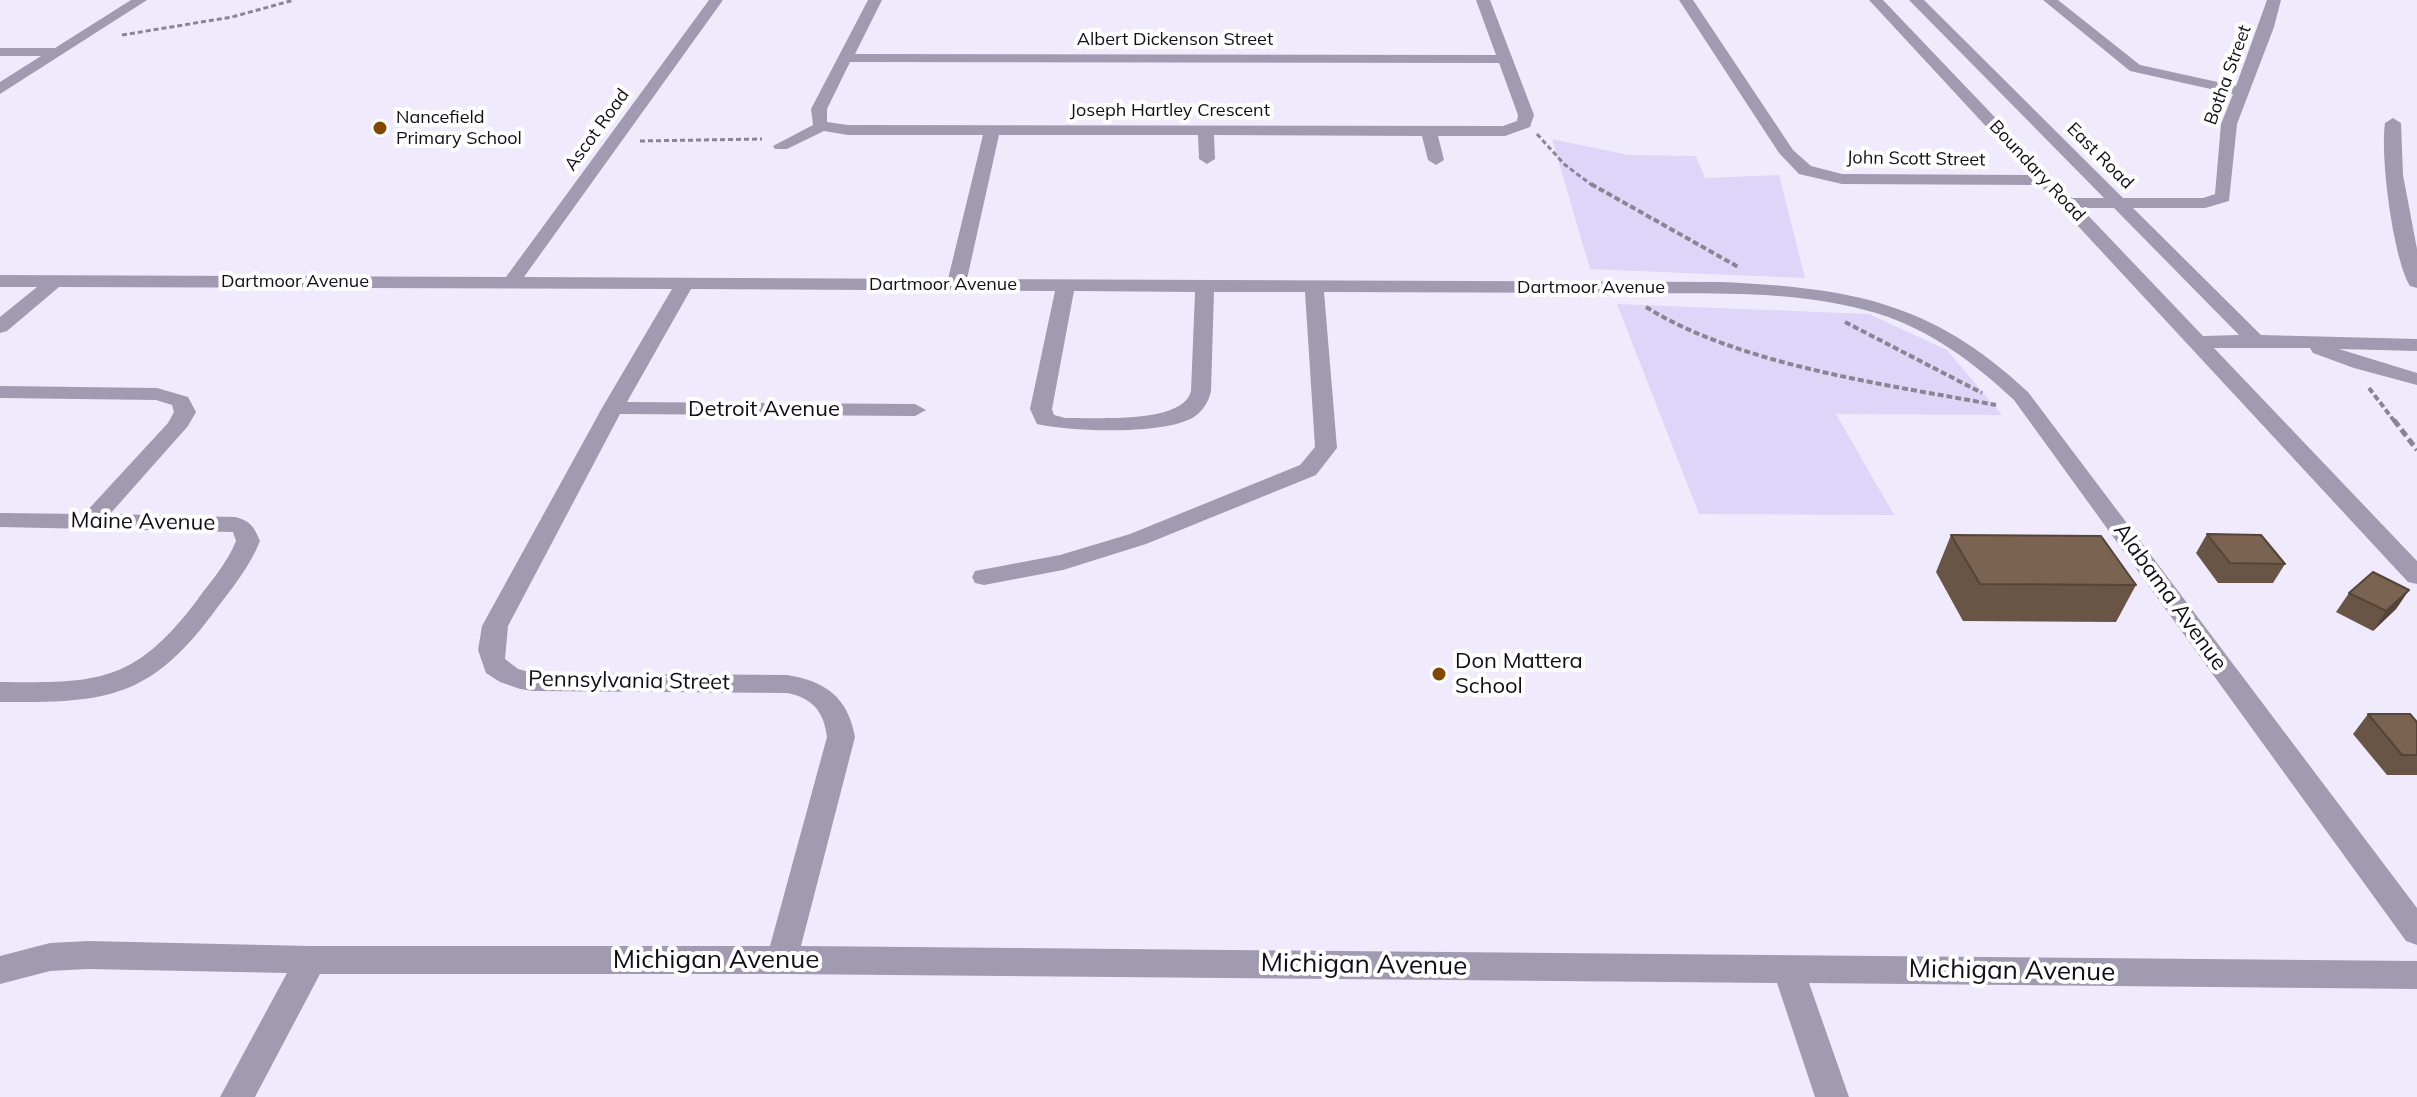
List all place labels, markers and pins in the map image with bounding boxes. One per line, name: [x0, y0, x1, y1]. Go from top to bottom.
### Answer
place label: Nancefield Primary School: [396, 107, 522, 150]
marker: Nancefield Primary School: [371, 119, 389, 137]
place label: Don Mattera School: [1455, 648, 1583, 700]
marker: Don Mattera School: [1430, 665, 1448, 683]

